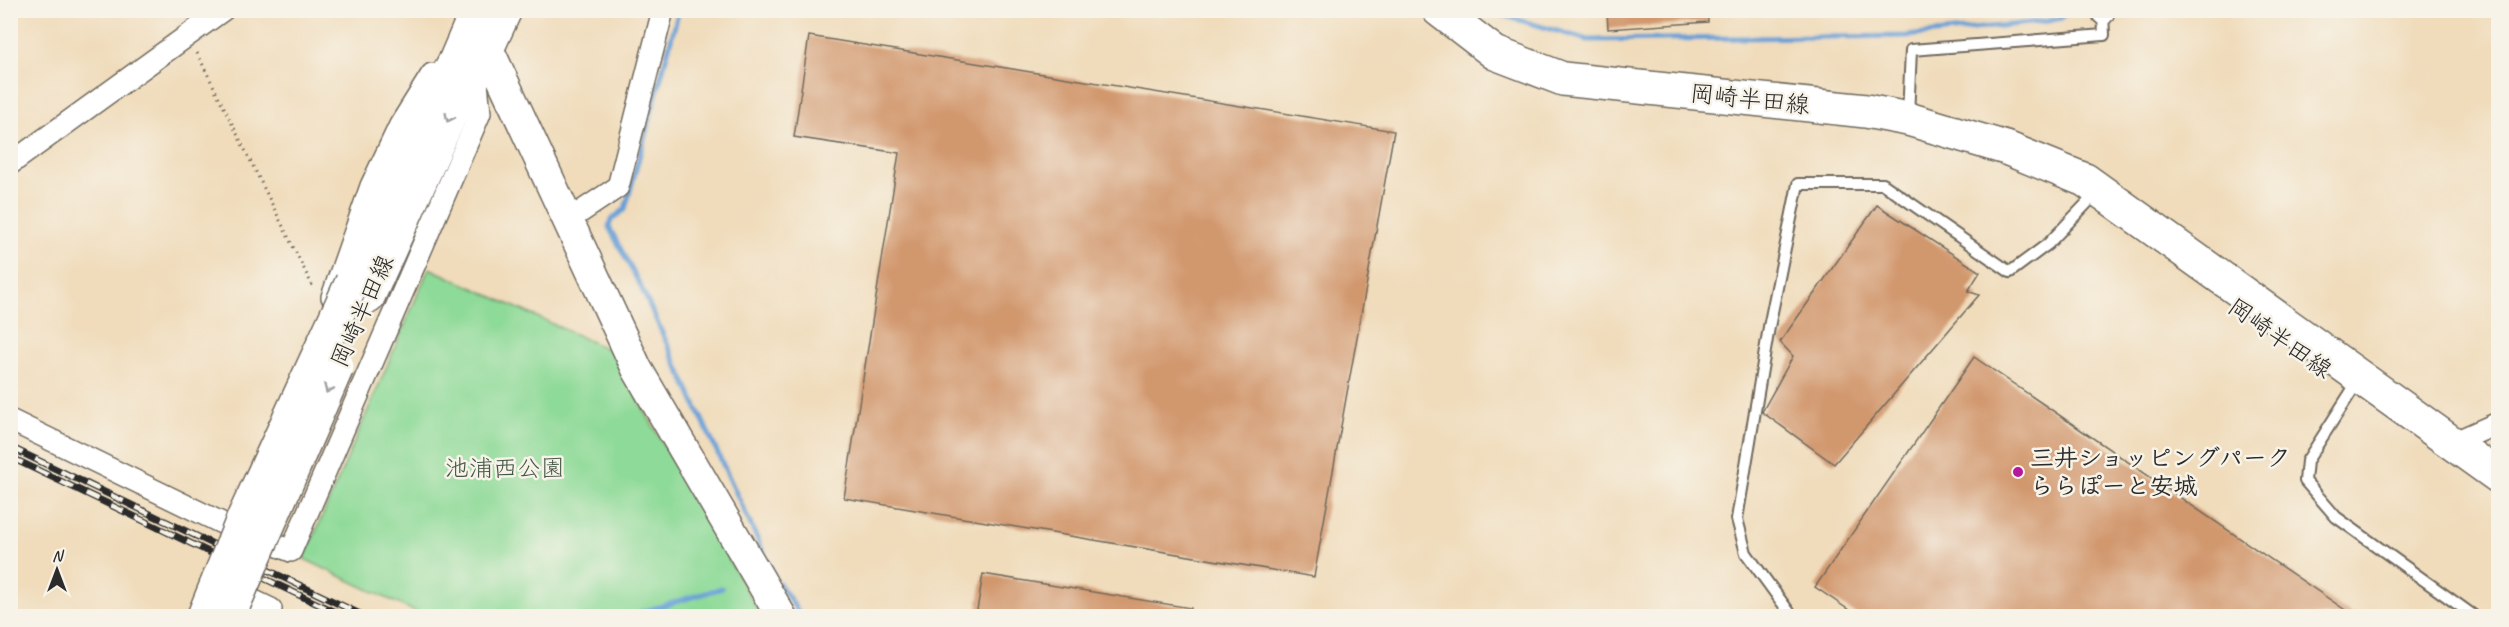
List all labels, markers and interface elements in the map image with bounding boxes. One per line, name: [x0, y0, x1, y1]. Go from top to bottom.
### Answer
street label: 岡崎半田線: [1689, 78, 1811, 120]
one-way arrow: [445, 112, 457, 123]
street label: 岡崎半田線: [324, 250, 400, 372]
street label: 岡崎半田線: [2222, 291, 2338, 385]
one-way arrow: [323, 383, 335, 394]
place label: 三井ショッピングパーク ららぽーと安城: [2030, 443, 2291, 501]
park label: 池浦西公園: [445, 453, 565, 483]
marker: 三井ショッピングパーク ららぽーと安城: [2011, 465, 2025, 479]
north arrow: [27, 540, 87, 600]
text: N: [52, 546, 65, 566]

